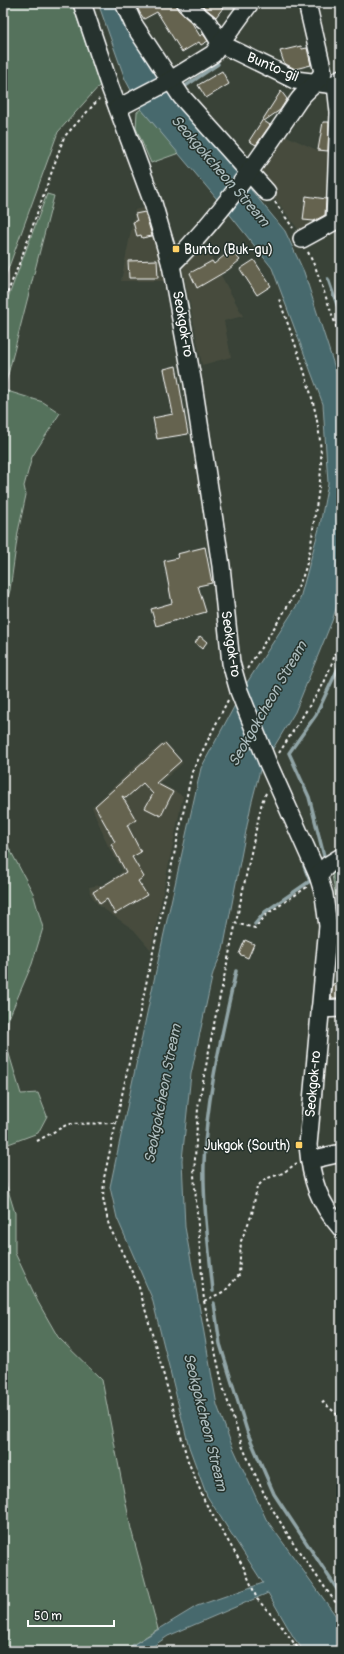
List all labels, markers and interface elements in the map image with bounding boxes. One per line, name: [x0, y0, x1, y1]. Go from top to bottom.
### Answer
street label: Bunto-gil: [244, 48, 302, 86]
water label: Seokgokcheon Stream: [166, 111, 275, 232]
place label: Bunto (Buk-gu): [184, 241, 273, 258]
marker: Bunto (Buk-gu): [171, 244, 181, 254]
street label: Seokgok-ro: [169, 290, 197, 359]
street label: Seokgok-ro: [217, 610, 245, 679]
water label: Seokgokcheon Stream: [224, 637, 312, 770]
water label: Seokgokcheon Stream: [140, 1021, 186, 1165]
street label: Seokgok-ro: [302, 1049, 324, 1118]
place label: Jukgok (South): [204, 1137, 291, 1154]
marker: Jukgok (South): [294, 1140, 304, 1150]
water label: Seokgokcheon Stream: [179, 1351, 232, 1495]
scale bar: [28, 1602, 114, 1628]
text: 50 m: [34, 1609, 62, 1624]

